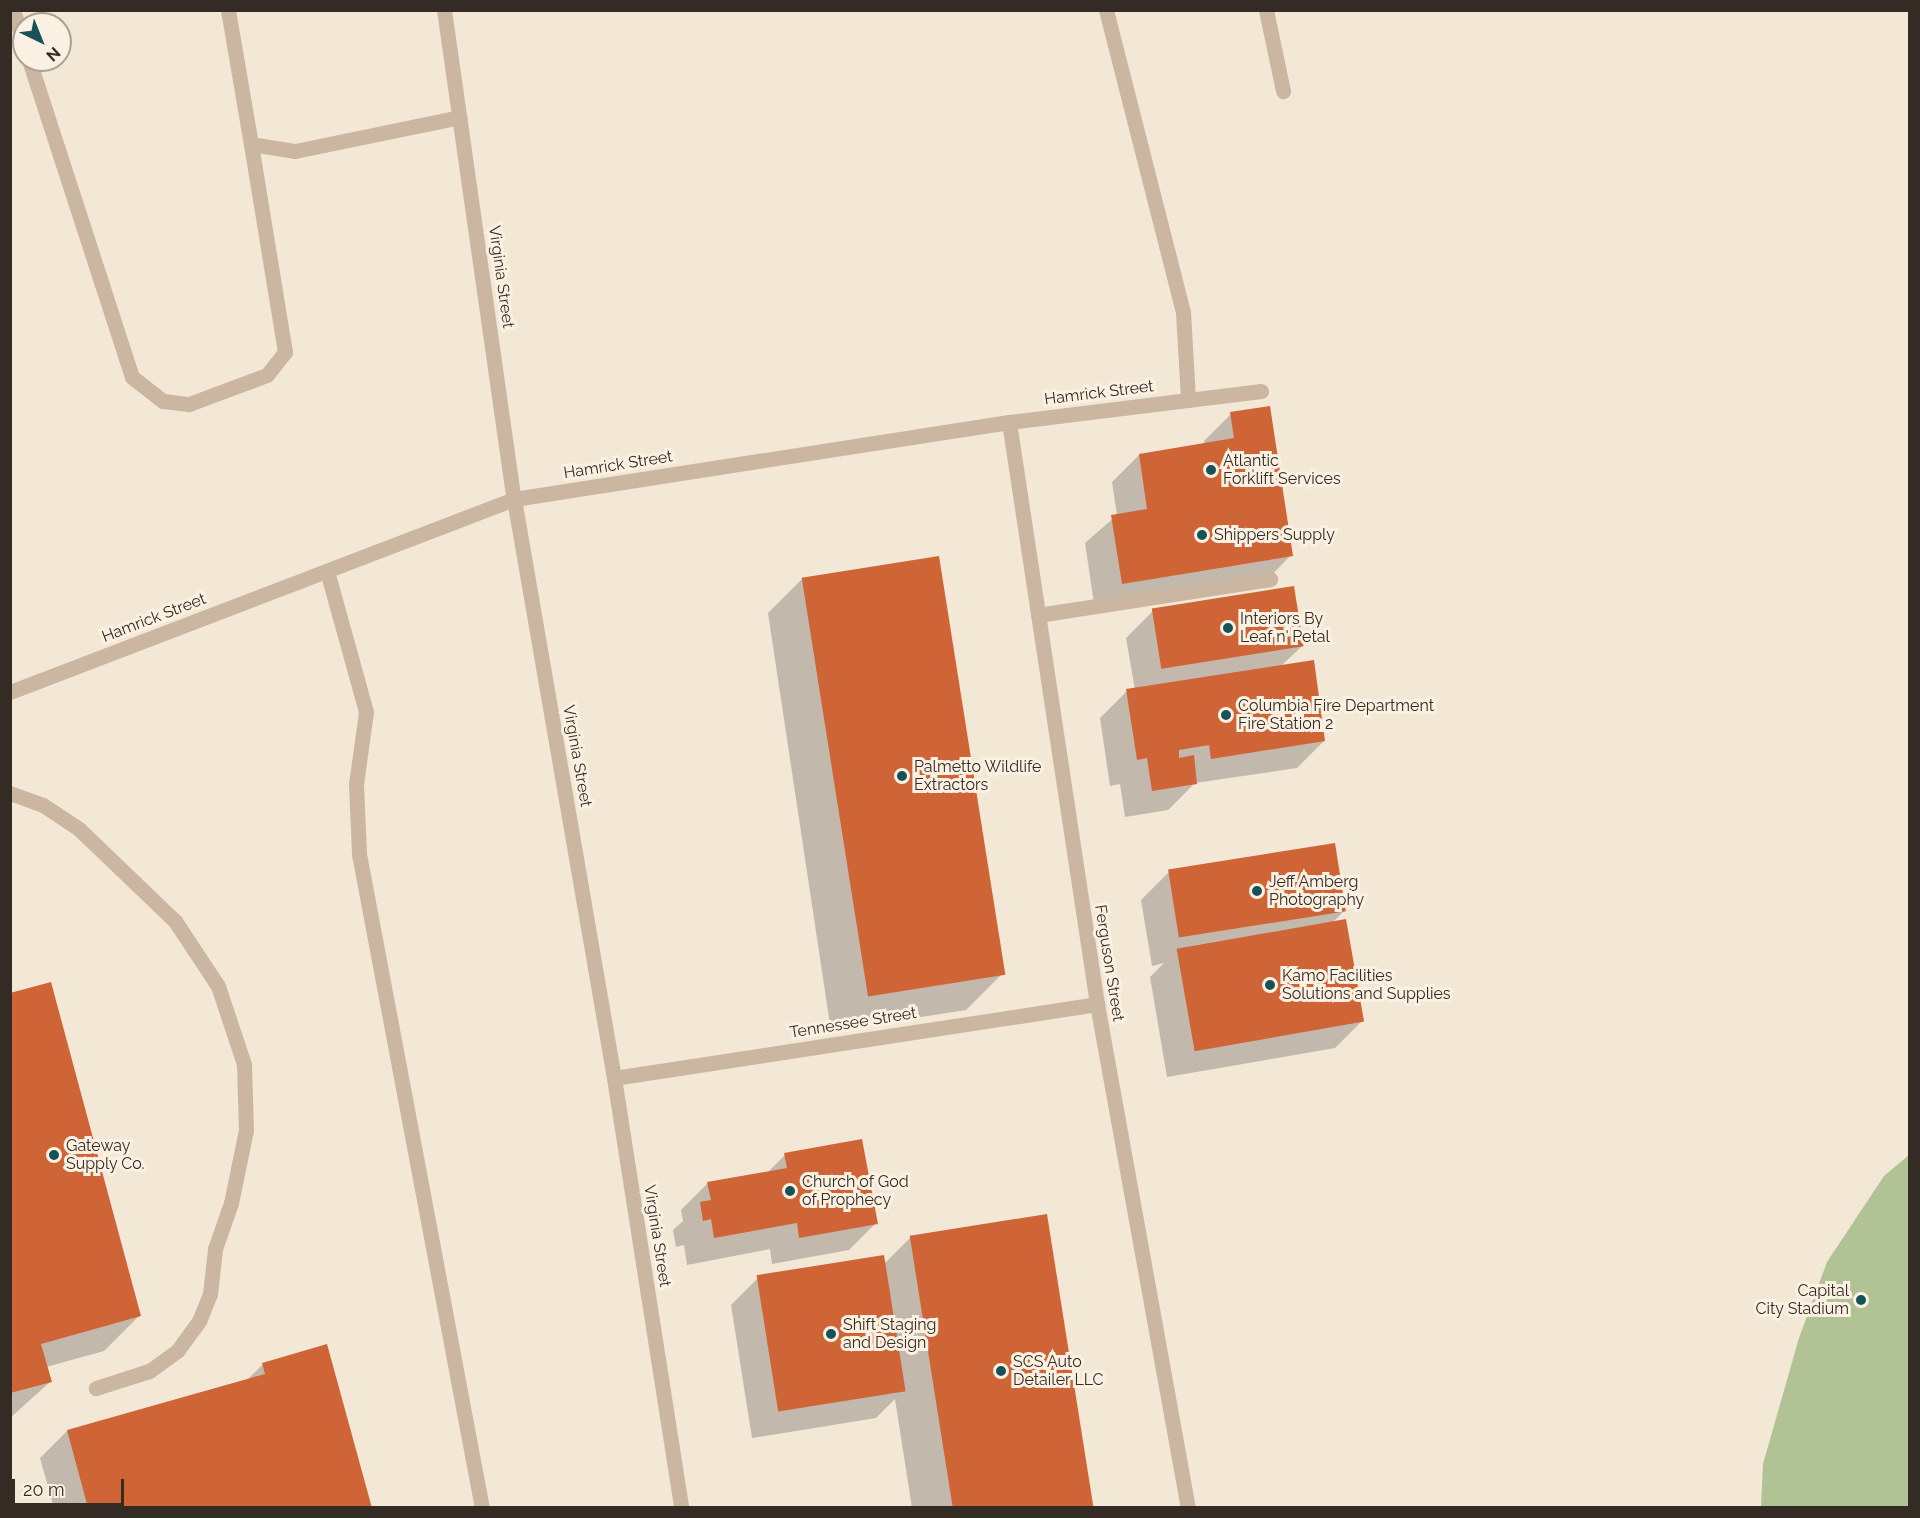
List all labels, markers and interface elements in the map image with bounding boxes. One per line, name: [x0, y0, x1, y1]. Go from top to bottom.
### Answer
north arrow: [12, 12, 72, 72]
text: N: [42, 43, 64, 65]
street label: Virginia Street: [484, 225, 518, 329]
street label: Hamrick Street: [1043, 377, 1155, 409]
street label: Hamrick Street: [562, 447, 674, 483]
place label: Atlantic Forklift Services: [1223, 451, 1341, 489]
marker: Atlantic Forklift Services: [1204, 463, 1218, 477]
place label: Shippers Supply: [1214, 525, 1335, 545]
marker: Shippers Supply: [1195, 528, 1209, 542]
street label: Hamrick Street: [99, 589, 209, 647]
place label: Interiors By Leaf n' Petal: [1240, 609, 1331, 647]
marker: Interiors By Leaf n' Petal: [1221, 621, 1235, 635]
place label: Columbia Fire Department Fire Station 2: [1238, 696, 1434, 734]
street label: Virginia Street: [559, 704, 595, 808]
marker: Columbia Fire Department Fire Station 2: [1219, 708, 1233, 722]
place label: Palmetto Wildlife Extractors: [914, 757, 1042, 795]
marker: Palmetto Wildlife Extractors: [895, 769, 909, 783]
place label: Jeff Amberg Photography: [1269, 872, 1364, 910]
marker: Jeff Amberg Photography: [1250, 884, 1264, 898]
street label: Ferguson Street: [1090, 903, 1128, 1023]
place label: Kamo Facilities Solutions and Supplies: [1282, 966, 1451, 1004]
marker: Kamo Facilities Solutions and Supplies: [1263, 978, 1277, 992]
street label: Tennessee Street: [788, 1003, 918, 1043]
place label: Gateway Supply Co.: [66, 1136, 145, 1174]
marker: Gateway Supply Co.: [47, 1148, 61, 1162]
place label: Church of God of Prophecy: [802, 1172, 909, 1210]
street label: Virginia Street: [639, 1184, 675, 1288]
marker: Church of God of Prophecy: [783, 1184, 797, 1198]
place label: Capital City Stadium: [1755, 1281, 1849, 1319]
marker: Capital City Stadium: [1854, 1293, 1868, 1307]
place label: Shift Staging and Design: [843, 1315, 936, 1353]
marker: Shift Staging and Design: [824, 1327, 838, 1341]
place label: SCS Auto Detailer LLC: [1013, 1352, 1104, 1390]
marker: SCS Auto Detailer LLC: [994, 1364, 1008, 1378]
scale bar: [15, 1467, 128, 1505]
text: 20 m: [23, 1479, 65, 1500]

